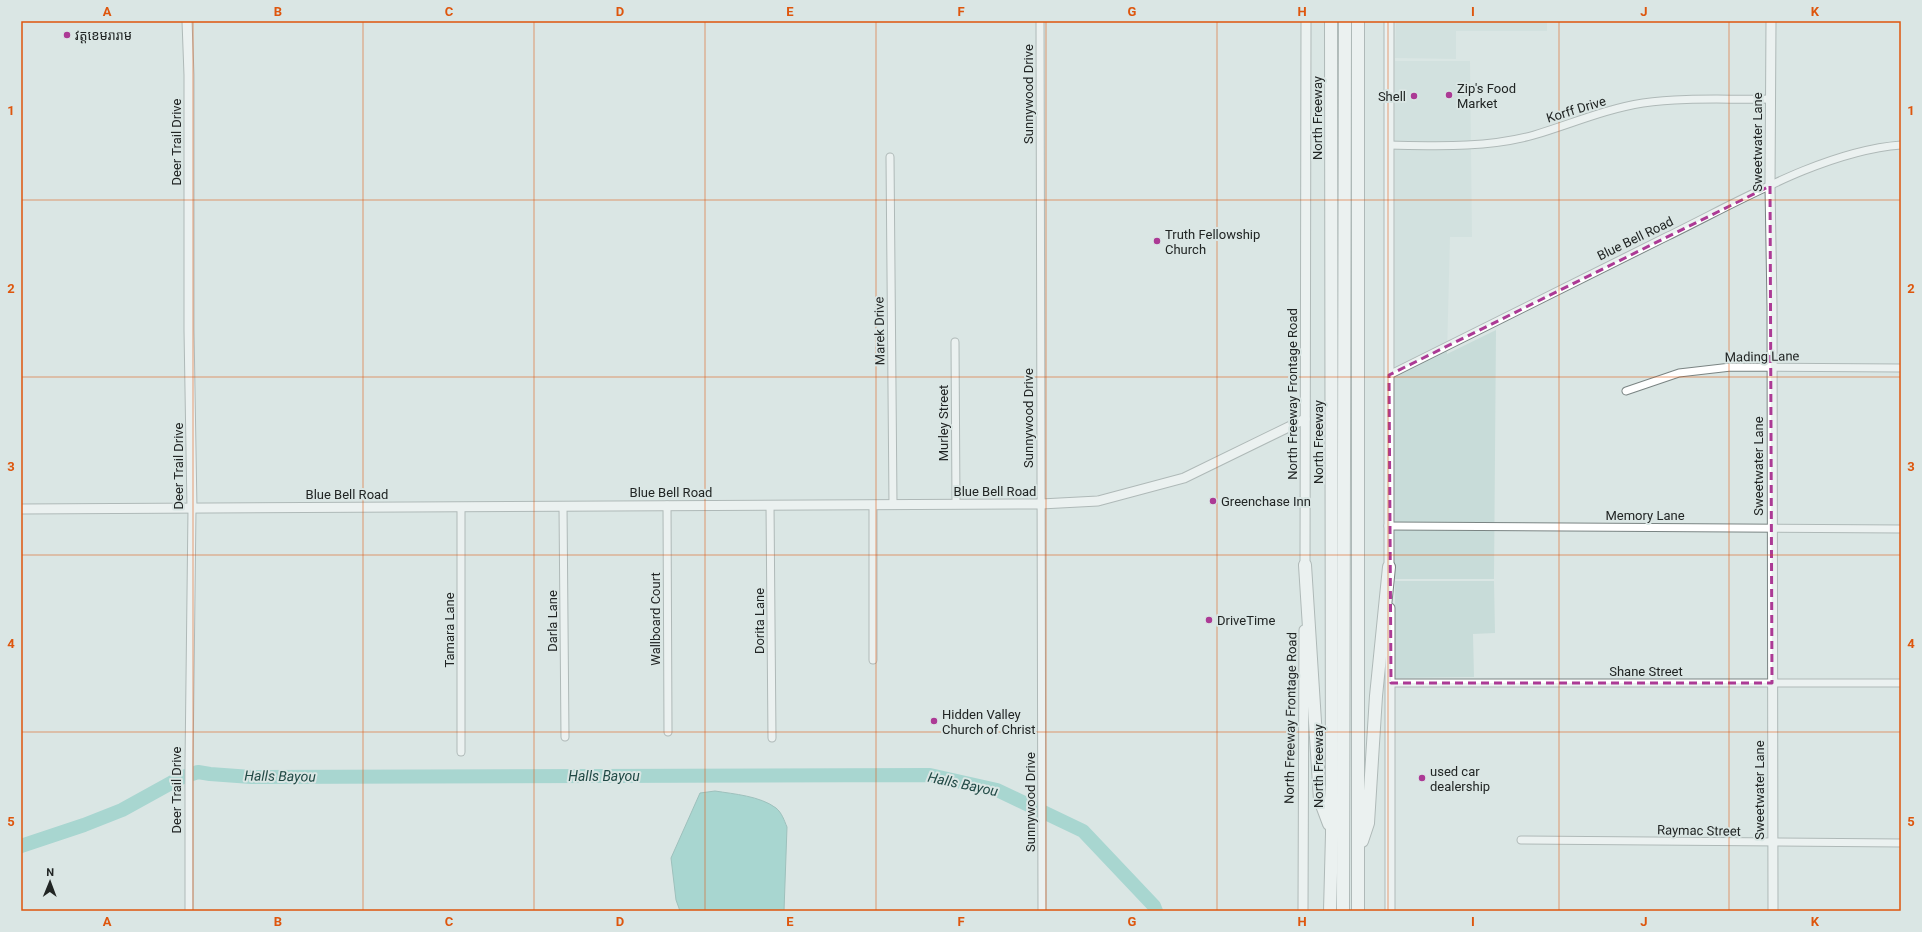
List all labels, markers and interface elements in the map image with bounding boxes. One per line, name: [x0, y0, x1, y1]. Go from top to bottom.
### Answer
text: A: [103, 4, 112, 19]
text: B: [274, 4, 282, 19]
text: C: [445, 4, 454, 19]
text: D: [616, 4, 624, 19]
text: E: [786, 4, 794, 19]
text: F: [957, 4, 965, 19]
text: G: [1128, 4, 1137, 19]
text: H: [1297, 4, 1307, 19]
text: I: [1471, 4, 1475, 19]
text: J: [1640, 4, 1648, 19]
text: K: [1811, 4, 1820, 19]
place label: វត្តខេមរារាម: [75, 28, 132, 44]
marker: វត្តខេមរារាម: [62, 30, 72, 40]
street label: Sunnywood Drive: [1021, 44, 1036, 144]
street label: North Freeway: [1310, 76, 1325, 160]
place label: Zip's Food Market: [1457, 81, 1516, 111]
place label: Shell: [1378, 89, 1406, 104]
marker: Zip's Food Market: [1444, 90, 1454, 100]
marker: Shell: [1409, 91, 1419, 101]
street label: Sweetwater Lane: [1750, 92, 1765, 192]
street label: Korff Drive: [1545, 93, 1608, 126]
street label: Deer Trail Drive: [169, 98, 184, 185]
text: 1: [7, 103, 15, 118]
text: 1: [1907, 103, 1915, 118]
street label: Blue Bell Road: [1595, 214, 1676, 263]
place label: Truth Fellowship Church: [1165, 227, 1260, 257]
marker: Truth Fellowship Church: [1152, 236, 1162, 246]
text: 2: [7, 281, 15, 296]
text: 2: [1907, 281, 1915, 296]
street label: Marek Drive: [871, 296, 888, 365]
street label: North Freeway Frontage Road: [1285, 308, 1300, 480]
street label: Mading Lane: [1725, 348, 1800, 365]
street label: Sunnywood Drive: [1021, 368, 1036, 468]
street label: Murley Street: [936, 385, 951, 461]
street label: North Freeway: [1311, 400, 1326, 484]
street label: Sweetwater Lane: [1751, 416, 1766, 516]
street label: Deer Trail Drive: [171, 422, 186, 509]
text: 3: [7, 459, 15, 474]
text: 3: [1907, 459, 1915, 474]
street label: Blue Bell Road: [954, 484, 1036, 499]
street label: Blue Bell Road: [630, 485, 712, 500]
street label: Blue Bell Road: [306, 487, 388, 502]
place label: Greenchase Inn: [1221, 494, 1311, 509]
marker: Greenchase Inn: [1208, 496, 1218, 506]
street label: Memory Lane: [1605, 508, 1685, 523]
street label: Wallboard Court: [648, 572, 663, 666]
street label: Dorita Lane: [752, 588, 767, 654]
street label: Darla Lane: [545, 590, 560, 652]
street label: Tamara Lane: [442, 592, 457, 668]
place label: DriveTime: [1217, 613, 1276, 628]
marker: DriveTime: [1204, 615, 1214, 625]
street label: North Freeway Frontage Road: [1282, 632, 1299, 804]
text: 4: [7, 636, 15, 651]
text: 4: [1907, 636, 1915, 651]
street label: Shane Street: [1609, 664, 1683, 679]
place label: Hidden Valley Church of Christ: [942, 707, 1036, 737]
marker: Hidden Valley Church of Christ: [929, 716, 939, 726]
street label: North Freeway: [1311, 724, 1326, 808]
street label: Sweetwater Lane: [1752, 740, 1767, 840]
street label: Deer Trail Drive: [169, 746, 184, 833]
street label: Sunnywood Drive: [1023, 752, 1038, 852]
place label: used car dealership: [1430, 764, 1490, 794]
water label: Halls Bayou: [244, 767, 316, 785]
water label: Halls Bayou: [568, 768, 640, 784]
water label: Halls Bayou: [926, 769, 1000, 799]
marker: used car dealership: [1417, 773, 1427, 783]
text: 5: [7, 814, 15, 829]
text: 5: [1907, 814, 1915, 829]
street label: Raymac Street: [1657, 822, 1741, 839]
north arrow: [30, 862, 70, 902]
text: N: [46, 866, 54, 879]
text: A: [103, 914, 112, 929]
text: B: [274, 914, 282, 929]
text: C: [445, 914, 454, 929]
text: D: [616, 914, 624, 929]
text: E: [786, 914, 794, 929]
text: F: [957, 914, 965, 929]
text: G: [1128, 914, 1137, 929]
text: H: [1297, 914, 1307, 929]
text: I: [1471, 914, 1475, 929]
text: J: [1640, 914, 1648, 929]
text: K: [1811, 914, 1820, 929]

